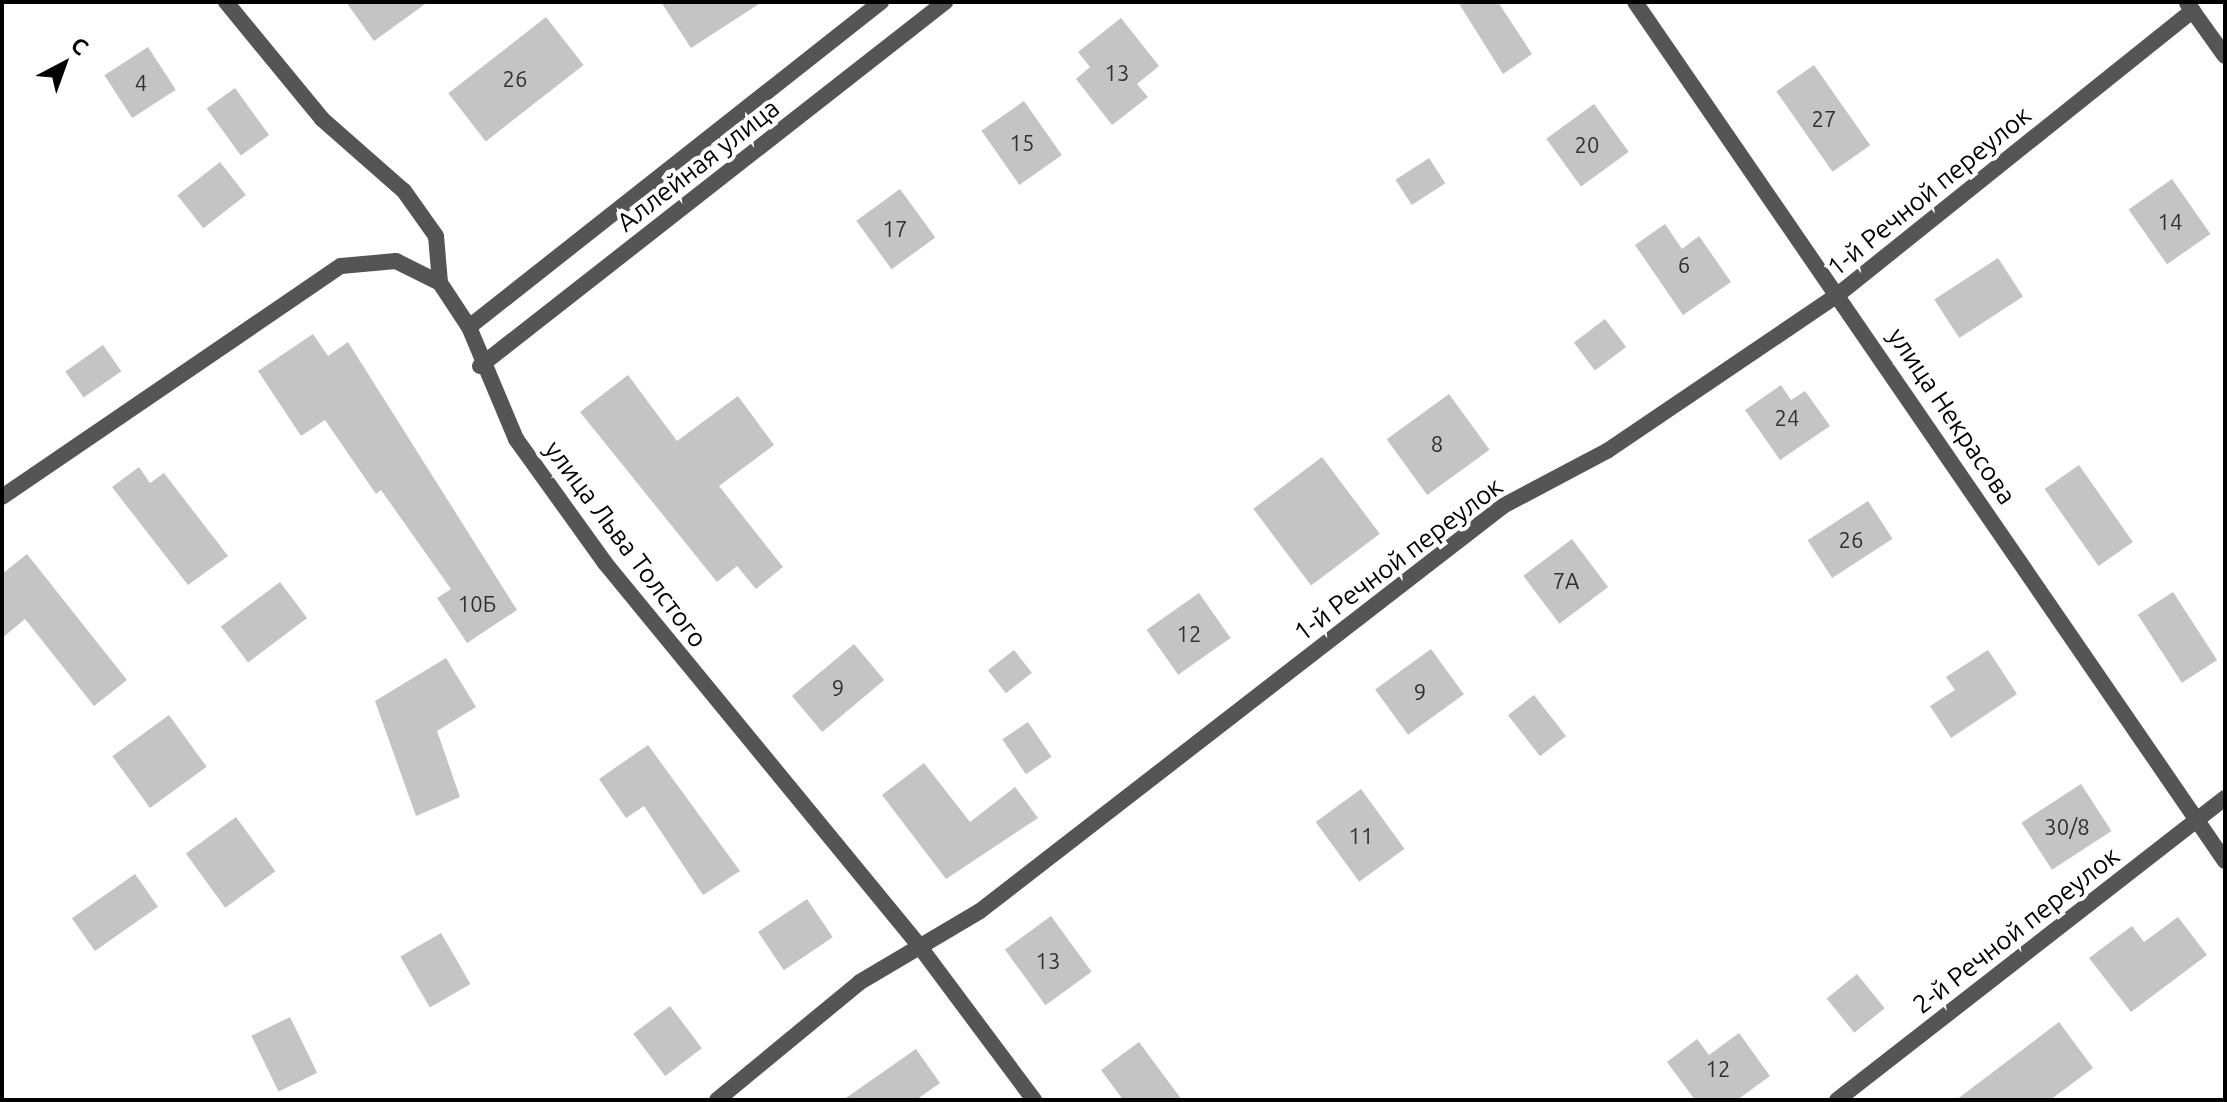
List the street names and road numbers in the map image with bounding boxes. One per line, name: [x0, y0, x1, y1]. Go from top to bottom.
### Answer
street label: Аллейная улица: [611, 92, 785, 238]
street label: 1-й Речной переулок: [1821, 99, 2037, 283]
street label: улица Некрасова: [1881, 322, 2023, 510]
street label: улица Льва Толстого: [538, 434, 714, 654]
street label: 1-й Речной переулок: [1288, 470, 1508, 648]
street label: 2-й Речной переулок: [1907, 840, 2125, 1020]

